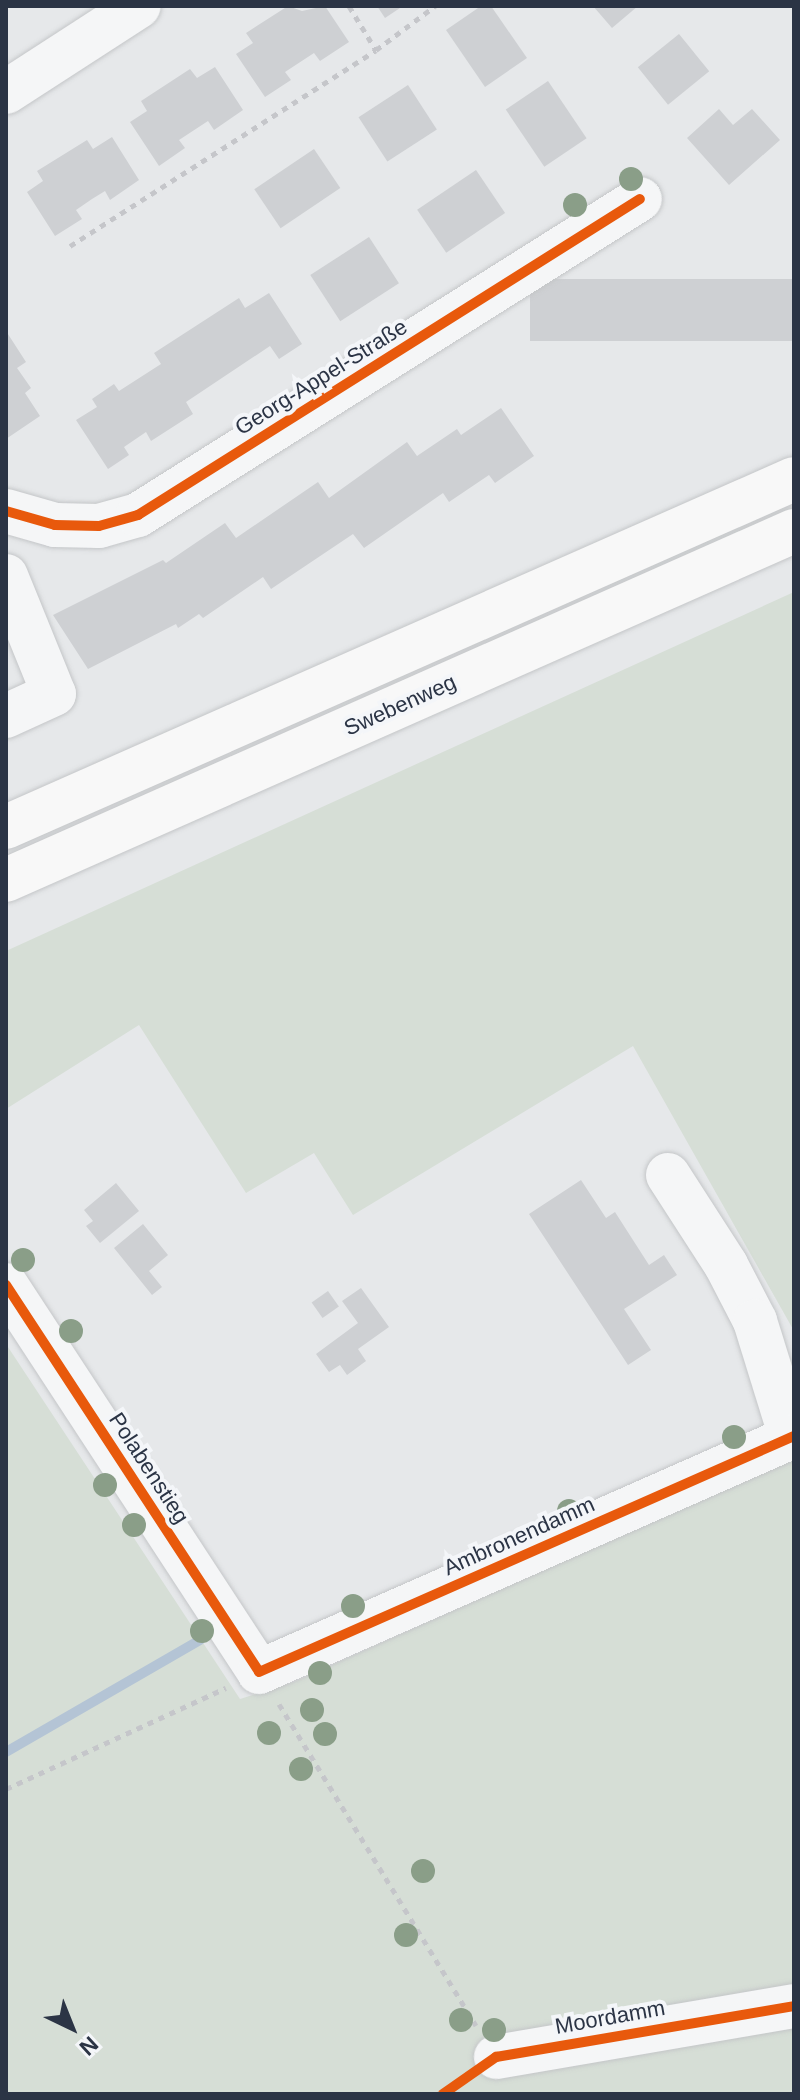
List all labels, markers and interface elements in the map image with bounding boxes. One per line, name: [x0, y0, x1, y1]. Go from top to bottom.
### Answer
street label: Georg-Appel-Straße: [230, 313, 412, 441]
street label: Swebenweg: [340, 669, 460, 741]
street label: Polabenstieg: [103, 1407, 195, 1529]
street label: Ambronendamm: [439, 1491, 599, 1581]
north arrow: [32, 1988, 112, 2068]
street label: Moordamm: [553, 1994, 667, 2040]
text: N: [74, 2031, 103, 2060]

